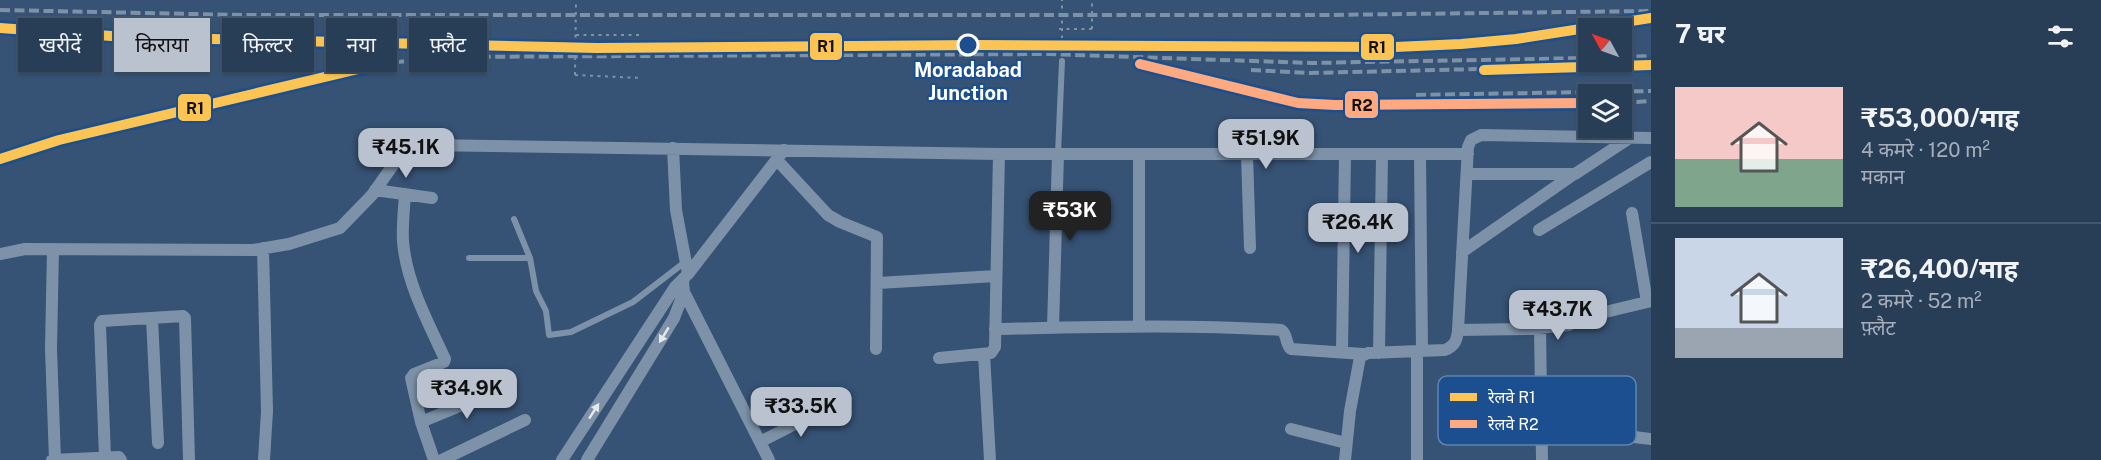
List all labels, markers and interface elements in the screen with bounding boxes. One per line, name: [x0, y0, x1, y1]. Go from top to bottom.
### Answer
chip: खरीदें: [18, 18, 102, 72]
chip: किराया: [114, 18, 210, 72]
chip: फ़िल्टर: [222, 18, 314, 72]
chip: नया: [326, 18, 397, 72]
chip: फ़्लैट: [409, 18, 487, 72]
north arrow: [1578, 18, 1632, 72]
map controls: [1578, 18, 1632, 138]
text: 7 घर: [1675, 18, 1725, 49]
icon: filters: [2044, 20, 2077, 53]
line badge: R1: [809, 32, 843, 61]
line badge: R1: [1360, 33, 1395, 61]
marker: Moradabad Junction: [957, 34, 979, 56]
text: R1: [817, 37, 835, 56]
text: R1: [1368, 38, 1386, 57]
place label: Moradabad Junction: [914, 58, 1022, 105]
button: layers: [1578, 84, 1632, 138]
line badge: R2: [1344, 90, 1379, 119]
line badge: R1: [177, 93, 212, 122]
text: R2: [1351, 96, 1373, 115]
text: R1: [186, 99, 204, 118]
text: ₹53,000/माह: [1861, 102, 2019, 133]
icon: home: [1723, 111, 1795, 183]
pin: ₹51.9K: [1217, 119, 1315, 170]
text: ₹51.9K: [1232, 126, 1300, 150]
pin: ₹45.1K: [357, 128, 455, 179]
text: ₹45.1K: [372, 135, 440, 159]
text: 4 कमरे · 120 m²: [1861, 138, 1990, 162]
text: मकान: [1861, 165, 1905, 189]
pin: ₹53K: [1034, 191, 1106, 242]
text: ₹53K: [1043, 198, 1097, 222]
pin: ₹26.4K: [1309, 203, 1407, 254]
text: ₹26.4K: [1322, 210, 1394, 234]
text: ₹26,400/माह: [1861, 253, 2018, 284]
icon: home: [1723, 262, 1795, 334]
text: 2 कमरे · 52 m²: [1861, 289, 1982, 313]
pin: ₹43.7K: [1509, 290, 1607, 341]
text: ₹43.7K: [1523, 297, 1593, 321]
text: फ़्लैट: [1861, 316, 1896, 340]
one-way arrow: [659, 327, 670, 343]
pin: ₹34.9K: [418, 369, 516, 420]
text: ₹34.9K: [431, 376, 503, 400]
legend: [1438, 376, 1636, 445]
pin: ₹33.5K: [752, 387, 850, 438]
text: रेलवे R1: [1487, 388, 1536, 407]
text: ₹33.5K: [765, 394, 837, 418]
one-way arrow: [588, 403, 599, 419]
text: रेलवे R2: [1487, 415, 1539, 434]

